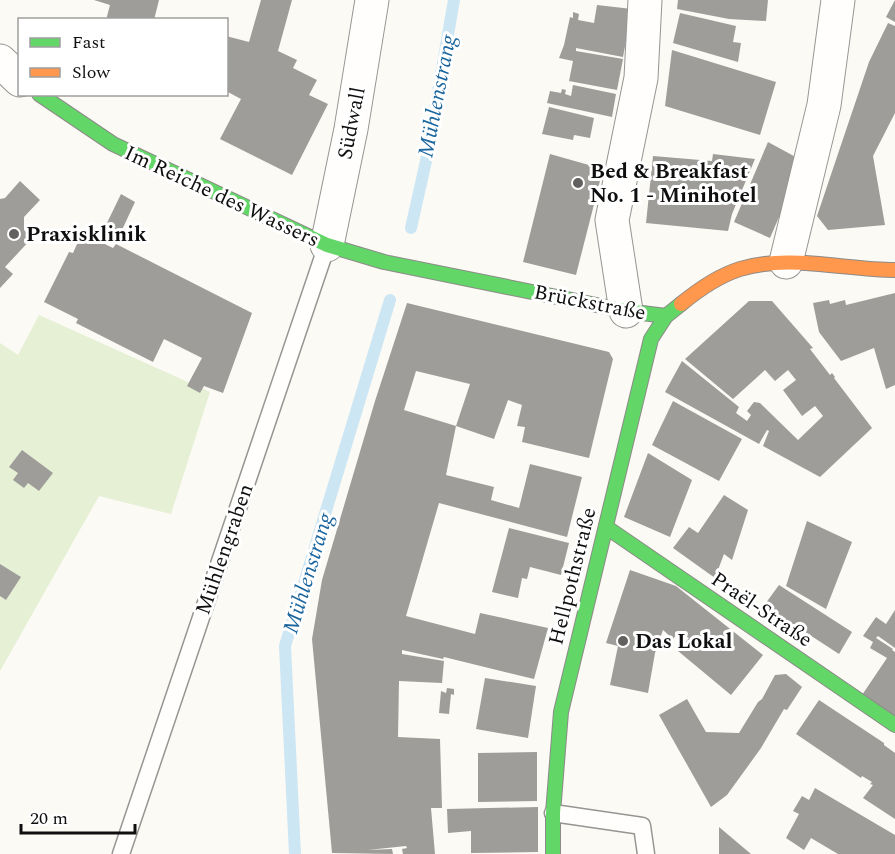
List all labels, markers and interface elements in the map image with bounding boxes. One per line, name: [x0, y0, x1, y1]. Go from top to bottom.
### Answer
legend: [18, 18, 228, 96]
text: Fast: [72, 29, 105, 56]
water label: Mühlenstrang: [409, 31, 466, 160]
text: Slow: [72, 59, 111, 86]
street label: Südwall: [329, 84, 375, 162]
street label: Im Reiche des Wassers: [119, 138, 324, 256]
place label: Bed & Breakfast No. 1 - Minihotel: [590, 156, 757, 212]
marker: Bed & Breakfast No. 1 - Minihotel: [571, 176, 585, 190]
place label: Praxisklinik: [26, 219, 147, 251]
marker: Praxisklinik: [7, 227, 21, 241]
street label: Brückstraße: [531, 276, 649, 330]
street label: Mühlengraben: [188, 479, 262, 619]
street label: Hellpothstraße: [540, 504, 606, 648]
water label: Mühlenstrang: [275, 508, 343, 638]
street label: Praël-Straße: [704, 564, 819, 656]
place label: Das Lokal: [635, 626, 733, 658]
marker: Das Lokal: [616, 634, 630, 648]
scale bar: [21, 797, 135, 835]
text: 20 m: [30, 805, 68, 832]

